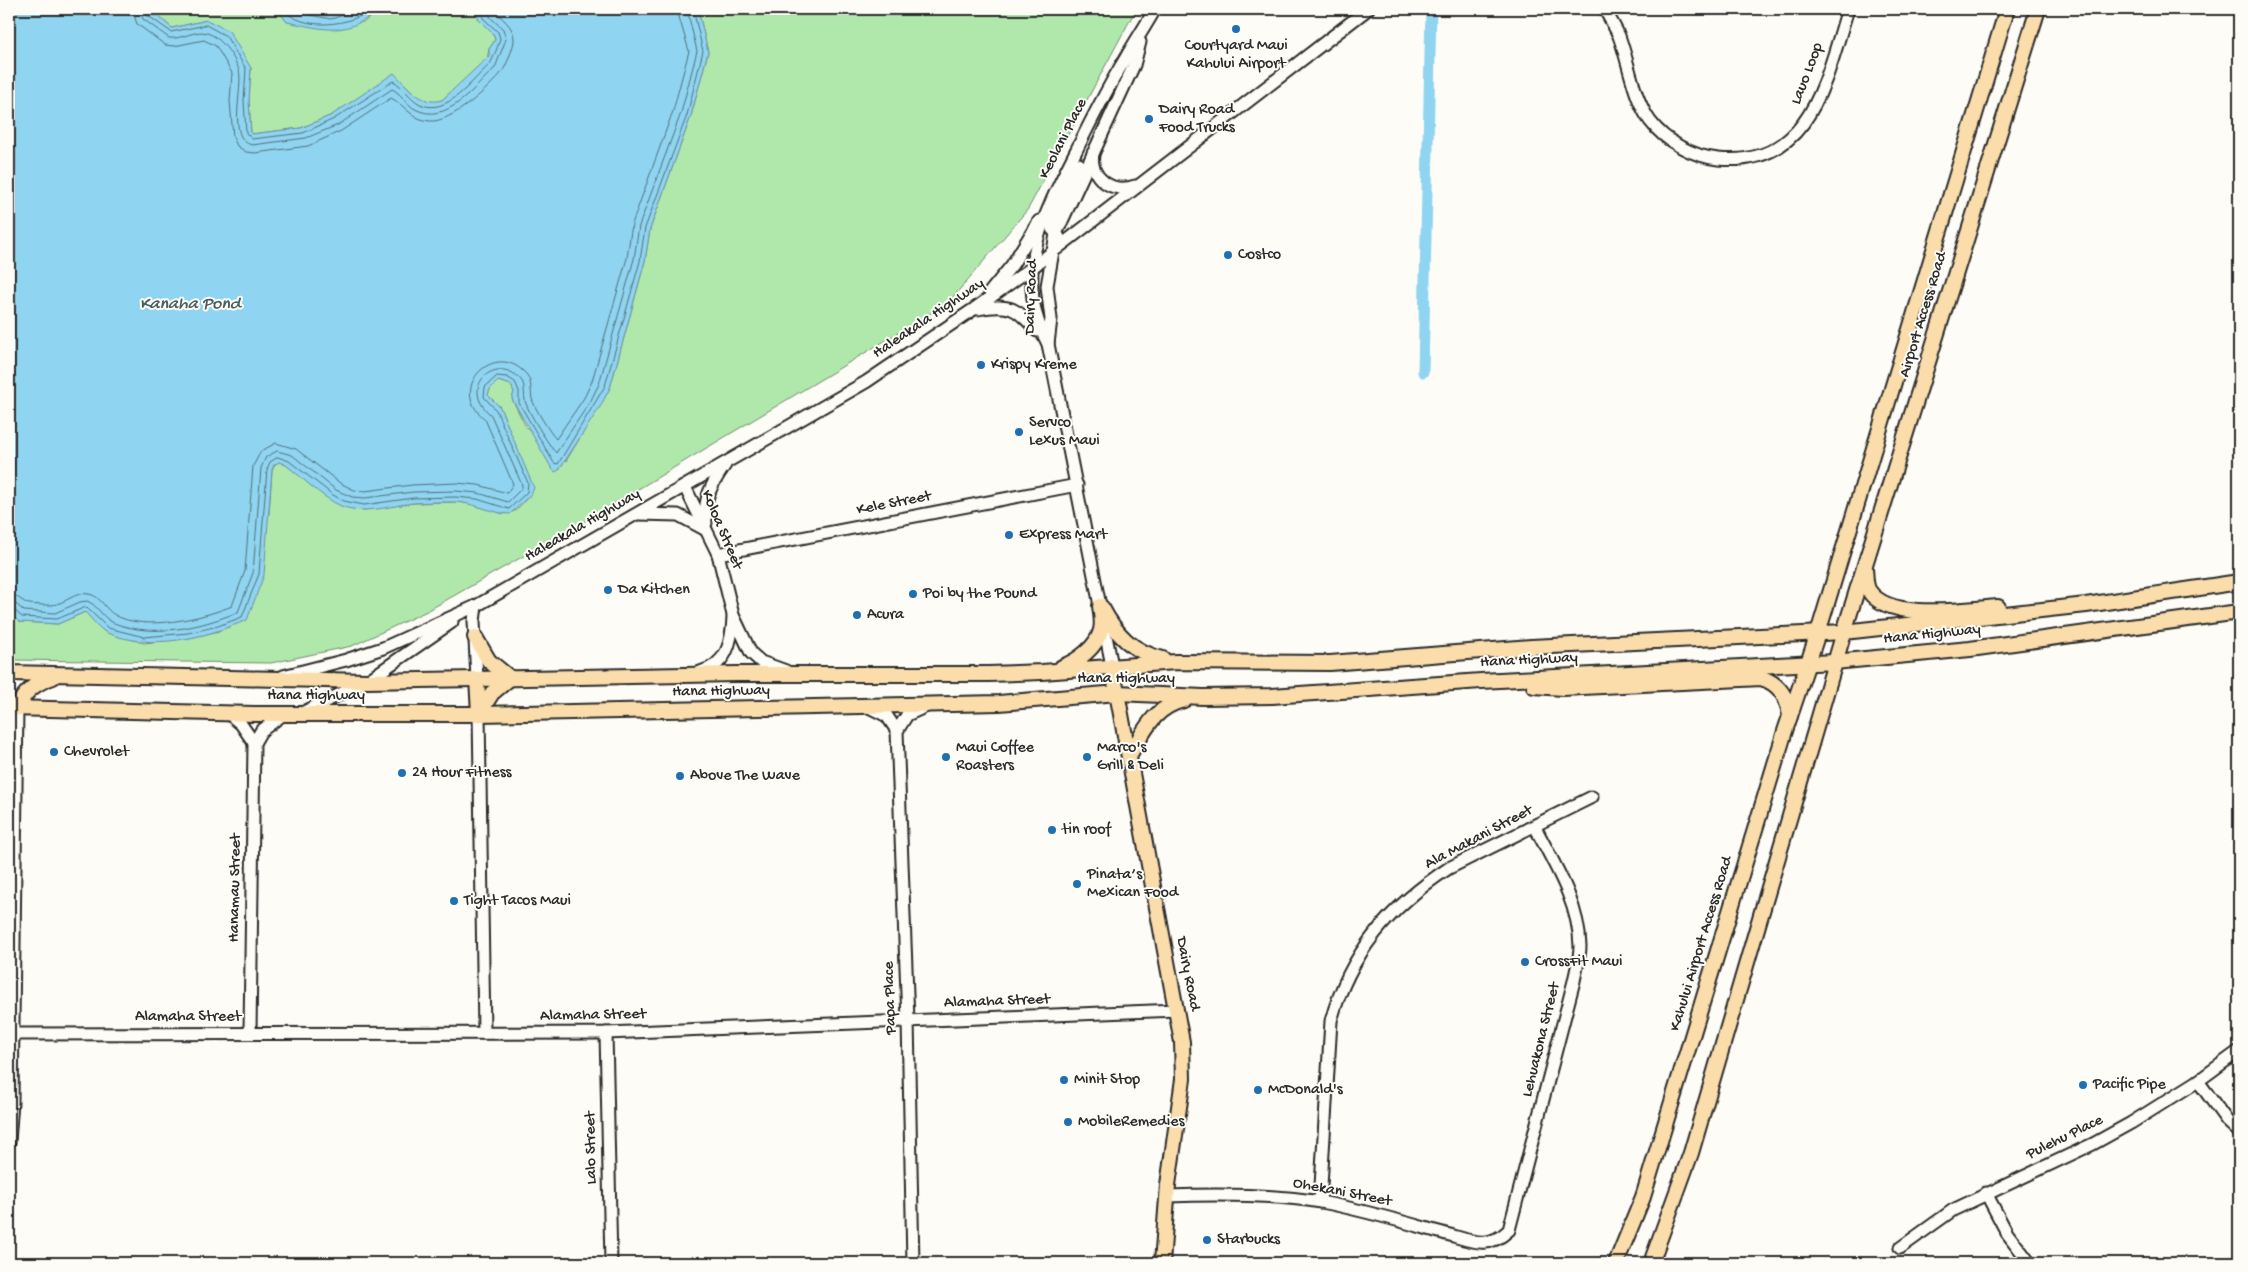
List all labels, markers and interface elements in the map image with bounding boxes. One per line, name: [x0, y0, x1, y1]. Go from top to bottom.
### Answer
marker: Courtyard Maui Kahului Airport: [1230, 23, 1242, 35]
place label: Courtyard Maui Kahului Airport: [1184, 37, 1288, 74]
street label: Lauo Loop: [1788, 40, 1829, 108]
street label: Keolani Place: [1036, 95, 1093, 182]
place label: Dairy Road Food Trucks: [1158, 101, 1236, 138]
marker: Dairy Road Food Trucks: [1143, 113, 1155, 125]
place label: Costco: [1238, 246, 1281, 265]
marker: Costco: [1222, 249, 1234, 261]
street label: Airport Access Road: [1896, 249, 1953, 380]
street label: Dairy Road: [1021, 258, 1043, 336]
street label: Haleakala Highway: [870, 275, 988, 363]
water label: Kanaha Pond: [140, 294, 243, 315]
place label: Krispy Kreme: [991, 356, 1077, 375]
marker: Krispy Kreme: [975, 359, 987, 371]
place label: Servco Lexus Maui: [1029, 414, 1100, 451]
marker: Servco Lexus Maui: [1013, 426, 1025, 438]
street label: Haleakala Highway: [522, 485, 644, 567]
street label: Koloa Street: [696, 487, 747, 574]
street label: Kele Street: [855, 487, 934, 521]
place label: Express Mart: [1019, 526, 1108, 545]
marker: Express Mart: [1003, 529, 1015, 541]
place label: Da Kitchen: [617, 581, 690, 600]
marker: Da Kitchen: [602, 584, 614, 596]
place label: Poi by the Pound: [922, 585, 1038, 604]
marker: Poi by the Pound: [907, 588, 919, 600]
place label: Acura: [867, 606, 905, 625]
marker: Acura: [851, 609, 863, 621]
street label: Hana Highway: [1882, 620, 1982, 650]
street label: Hana Highway: [1480, 649, 1578, 673]
street label: Hana Highway: [1077, 670, 1175, 689]
street label: Hana Highway: [672, 682, 770, 702]
street label: Hana Highway: [267, 687, 365, 706]
place label: Maui Coffee Roasters: [956, 739, 1035, 776]
place label: Marco's Grill & Deli: [1097, 739, 1164, 776]
place label: Chevrolet: [64, 743, 130, 762]
marker: Chevrolet: [48, 746, 60, 758]
marker: Maui Coffee Roasters: [940, 751, 952, 763]
marker: Marco's Grill & Deli: [1081, 751, 1093, 763]
place label: 24 Hour Fitness: [412, 764, 513, 783]
marker: 24 Hour Fitness: [396, 767, 408, 779]
place label: Above The Wave: [690, 767, 801, 786]
marker: Above The Wave: [674, 770, 686, 782]
street label: Ala Makani Street: [1422, 801, 1537, 874]
place label: tin roof: [1061, 821, 1112, 840]
marker: tin roof: [1046, 824, 1058, 836]
street label: Hanamau Street: [226, 832, 246, 943]
street label: Kahului Airport Access Road: [1666, 853, 1738, 1034]
place label: Pinata’s Mexican Food: [1086, 866, 1180, 903]
marker: Pinata’s Mexican Food: [1071, 878, 1083, 890]
place label: Tight Tacos Maui: [463, 892, 571, 911]
marker: Tight Tacos Maui: [448, 895, 460, 907]
street label: Dairy Road: [1170, 934, 1204, 1014]
place label: CrossFit Maui: [1535, 953, 1622, 972]
marker: CrossFit Maui: [1519, 956, 1531, 968]
street label: Papa Place: [880, 960, 902, 1036]
street label: Lehuakona Street: [1519, 979, 1566, 1099]
street label: Alamaha Street: [944, 991, 1052, 1013]
street label: Alamaha Street: [540, 1006, 648, 1026]
street label: Alamaha Street: [135, 1008, 242, 1027]
place label: Minit Stop: [1074, 1071, 1140, 1090]
marker: Minit Stop: [1058, 1074, 1070, 1086]
place label: Pacific Pipe: [2092, 1076, 2166, 1095]
marker: Pacific Pipe: [2077, 1079, 2089, 1091]
place label: McDonald's: [1268, 1081, 1344, 1100]
marker: McDonald's: [1252, 1084, 1264, 1096]
street label: Lalo Street: [582, 1110, 602, 1185]
street label: Pulehu Place: [2023, 1111, 2107, 1165]
place label: MobileRemedies: [1078, 1113, 1185, 1132]
marker: MobileRemedies: [1062, 1116, 1074, 1128]
street label: Ohekani Street: [1291, 1174, 1394, 1212]
place label: Starbucks: [1217, 1231, 1281, 1250]
marker: Starbucks: [1201, 1234, 1213, 1246]

